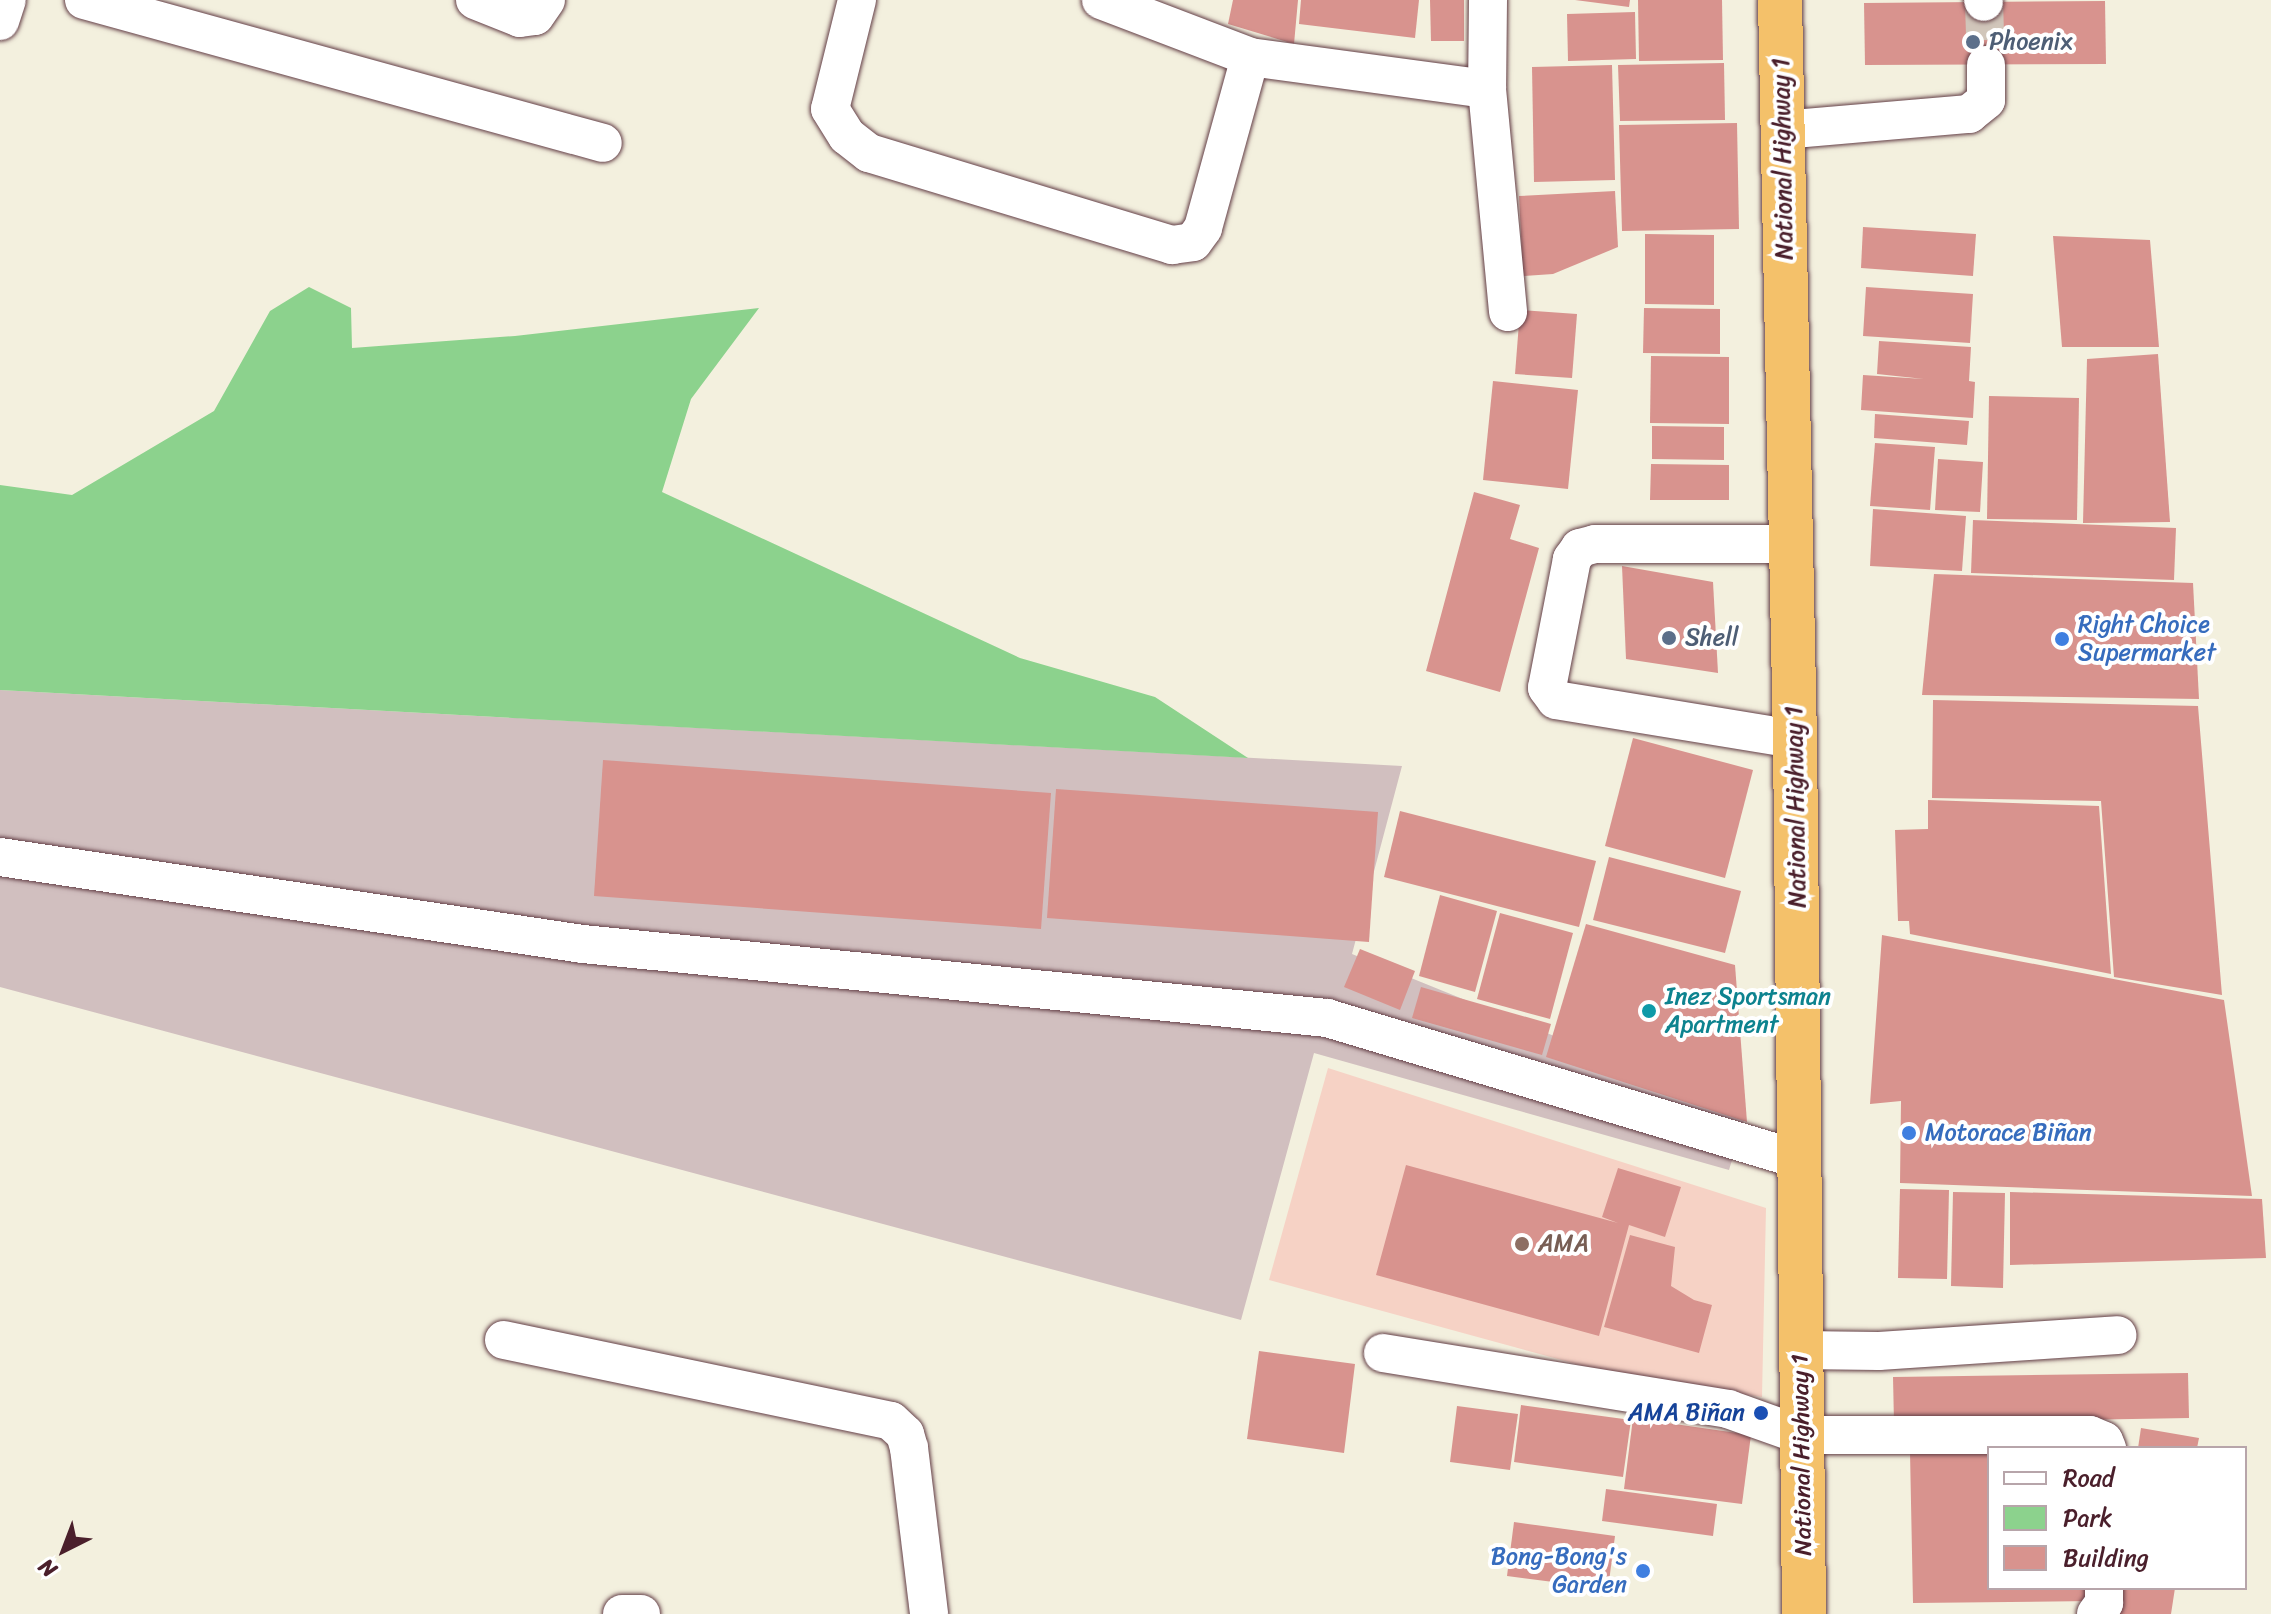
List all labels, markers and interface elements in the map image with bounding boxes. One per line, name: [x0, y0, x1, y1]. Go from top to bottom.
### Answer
place label: Phoenix: [1989, 28, 2072, 56]
marker: Phoenix: [1964, 33, 1982, 51]
street label: National Highway 1: [1767, 58, 1799, 260]
place label: Right Choice Supermarket: [2078, 611, 2216, 667]
place label: Shell: [1685, 624, 1739, 652]
marker: Shell: [1660, 629, 1678, 647]
marker: Right Choice Supermarket: [2053, 630, 2071, 648]
street label: National Highway 1: [1780, 706, 1812, 908]
place label: Inez Sportsman Apartment: [1665, 983, 1831, 1039]
marker: Inez Sportsman Apartment: [1640, 1002, 1658, 1020]
place label: Motorace Biñan: [1925, 1119, 2092, 1147]
marker: Motorace Biñan: [1900, 1124, 1918, 1142]
place label: AMA: [1538, 1230, 1589, 1258]
marker: AMA: [1513, 1235, 1531, 1253]
street label: National Highway 1: [1786, 1354, 1818, 1556]
place label: AMA Biñan: [1628, 1399, 1745, 1427]
marker: AMA Biñan: [1752, 1404, 1770, 1422]
legend: [1987, 1446, 2247, 1590]
text: Road: [2063, 1457, 2114, 1499]
text: Park: [2063, 1497, 2112, 1539]
north arrow: [24, 1510, 104, 1590]
text: Building: [2063, 1537, 2149, 1579]
place label: Bong-Bong's Garden: [1491, 1543, 1627, 1599]
text: N: [29, 1549, 66, 1588]
marker: Bong-Bong's Garden: [1634, 1562, 1652, 1580]

